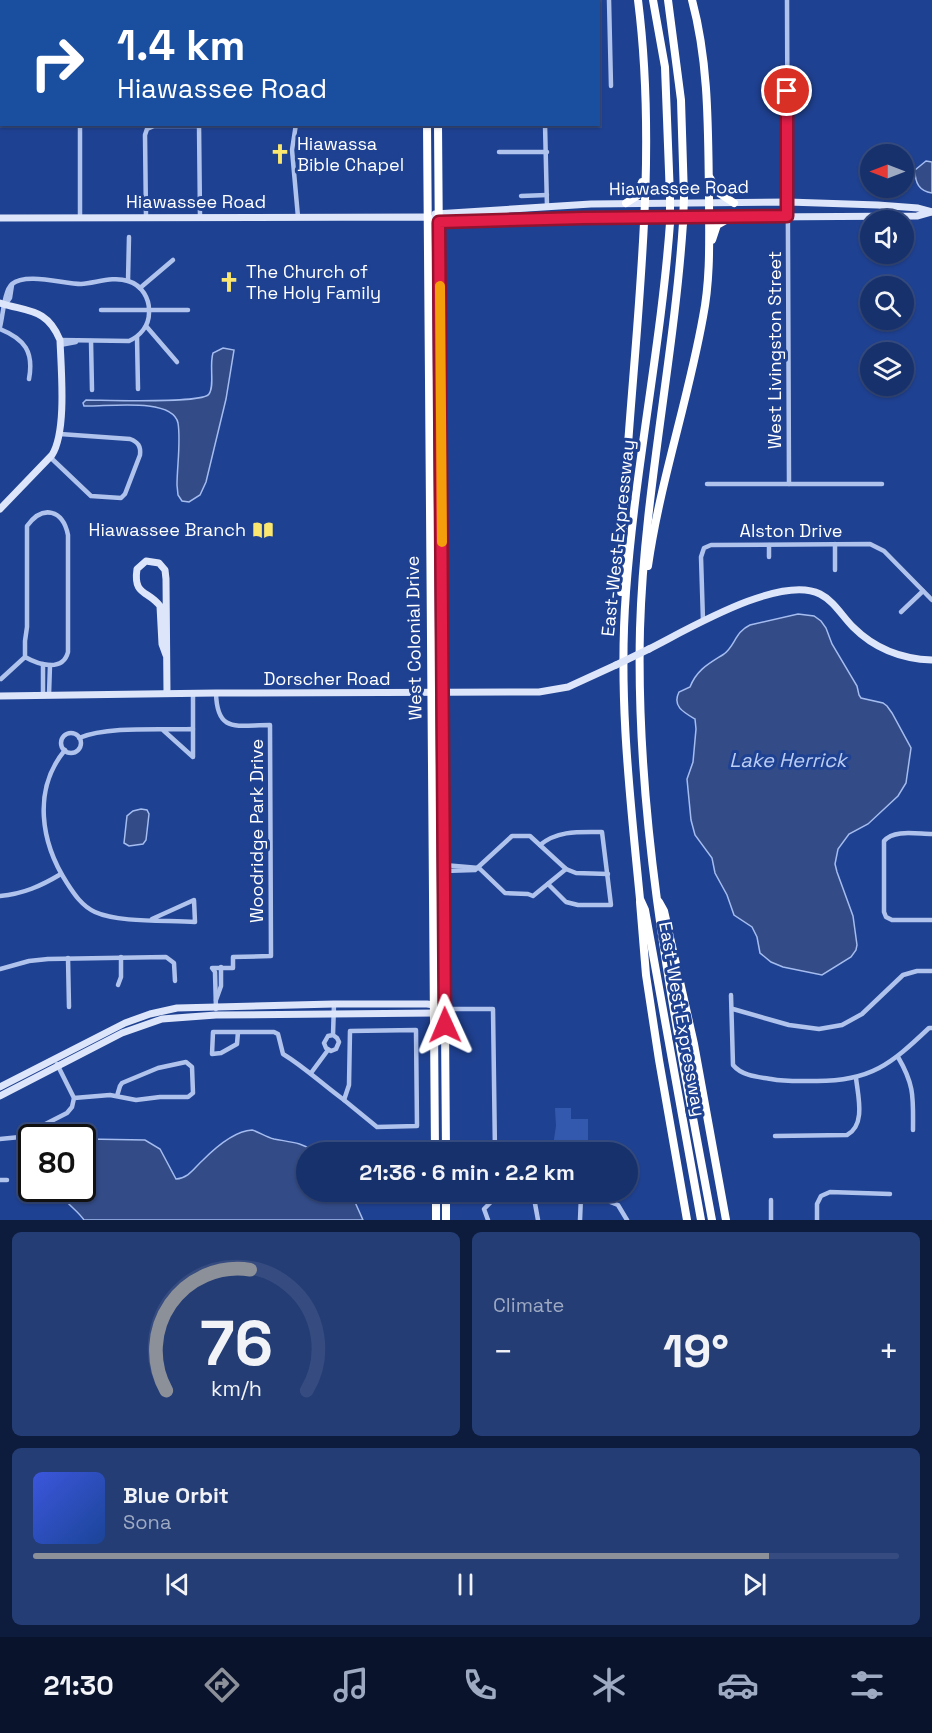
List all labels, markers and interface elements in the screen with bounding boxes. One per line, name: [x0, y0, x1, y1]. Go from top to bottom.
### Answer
text: 1.4 km: [117, 19, 245, 72]
icon: right: [18, 24, 96, 102]
pin: [761, 65, 812, 116]
text: Hiawassee Road: [117, 71, 327, 106]
icon: arrive: [770, 74, 803, 107]
place label: Hiawassa Bible Chapel: [297, 132, 404, 176]
church icon: Hiawassa Bible Chapel: [268, 142, 292, 166]
north arrow: [860, 144, 914, 198]
map controls: [860, 144, 914, 396]
street label: Hiawassee Road: [609, 175, 749, 200]
street label: Hiawassee Road: [126, 190, 266, 213]
button: sound: [860, 210, 914, 264]
street label: West Livingston Street: [763, 251, 786, 449]
place label: The Church of The Holy Family: [246, 260, 381, 304]
church icon: The Church of The Holy Family: [217, 270, 241, 294]
button: search: [860, 276, 914, 330]
button: layers: [860, 342, 914, 396]
street label: East-West Expressway: [596, 438, 639, 637]
place label: Hiawassee Branch: [89, 518, 246, 541]
library icon: Hiawassee Branch: [251, 518, 275, 542]
street label: Alston Drive: [740, 519, 842, 542]
street label: West Colonial Drive: [401, 556, 426, 720]
street label: Dorscher Road: [263, 667, 391, 690]
street label: Woodridge Park Drive: [245, 739, 268, 923]
water label: Lake Herrick: [729, 747, 849, 773]
street label: East-West Expressway: [654, 920, 711, 1118]
position arrow: [413, 993, 477, 1057]
speed limit sign: 80: [18, 1124, 96, 1202]
text: 21:36 · 6 min · 2.2 km: [359, 1158, 575, 1186]
text: Climate: [493, 1292, 564, 1318]
text: 76: [200, 1304, 272, 1383]
text: 19°: [663, 1323, 729, 1380]
text: −: [493, 1331, 513, 1373]
text: +: [879, 1331, 899, 1373]
text: km/h: [210, 1375, 262, 1402]
text: Blue Orbit: [123, 1481, 229, 1509]
text: Sona: [123, 1509, 171, 1535]
icon: previous: [161, 1568, 194, 1601]
icon: pause: [449, 1568, 482, 1601]
icon: next: [738, 1568, 771, 1601]
icon: directions: [201, 1664, 243, 1706]
icon: music: [330, 1664, 372, 1706]
icon: phone: [459, 1664, 501, 1706]
icon: climate: [588, 1664, 630, 1706]
icon: car: [717, 1664, 759, 1706]
icon: filters: [846, 1664, 888, 1706]
text: 21:30: [44, 1668, 114, 1703]

